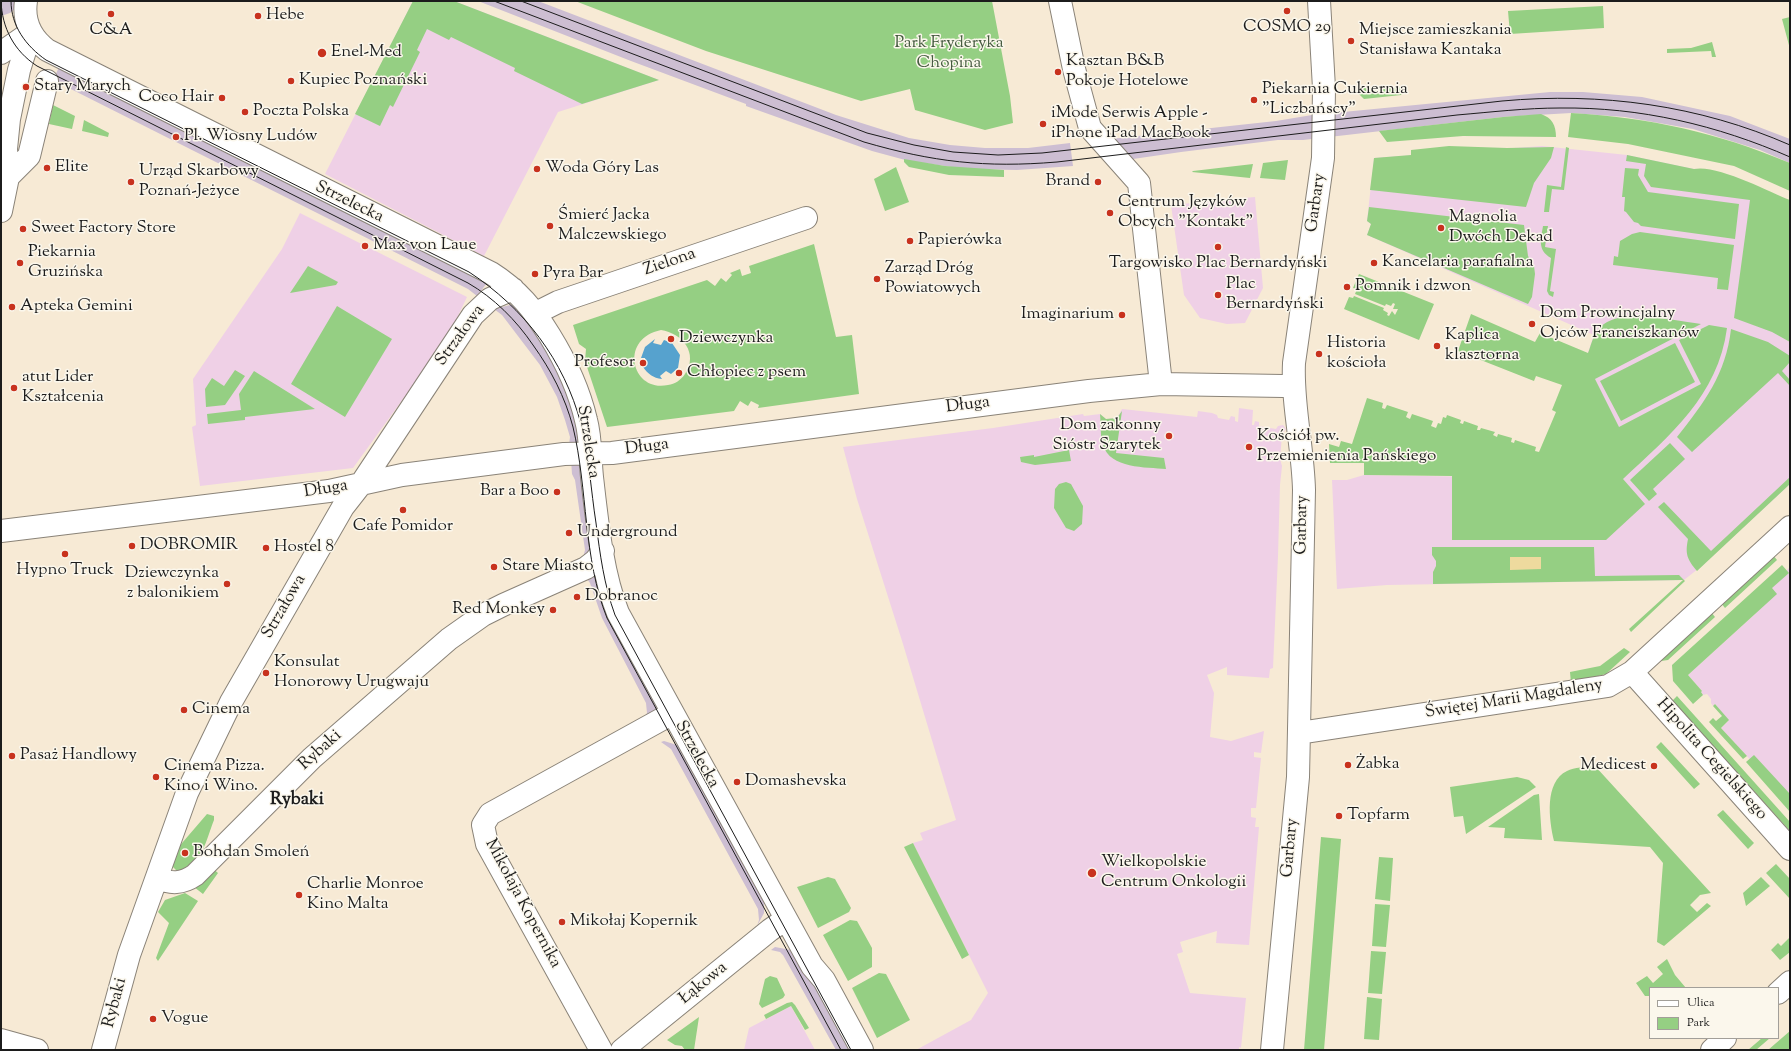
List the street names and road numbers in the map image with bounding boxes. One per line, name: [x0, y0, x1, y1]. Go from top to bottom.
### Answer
street label: Garbary: [1303, 172, 1331, 234]
street label: Strzelecka: [311, 178, 387, 228]
street label: Zielona: [641, 245, 699, 281]
street label: Strzałowa: [432, 301, 490, 371]
street label: Długa: [945, 393, 991, 419]
street label: Strzelecka: [571, 404, 603, 480]
street label: Długa: [624, 435, 670, 461]
street label: Długa: [303, 476, 349, 504]
street label: Garbary: [1292, 495, 1314, 555]
street label: Strzałowa: [259, 571, 311, 643]
street label: Świętej Marii Magdaleny: [1424, 676, 1604, 724]
street label: Hipolita Cegielskiego: [1651, 695, 1771, 825]
street label: Strzelecka: [669, 718, 723, 792]
street label: Rybaki: [295, 726, 347, 776]
street label: Garbary: [1278, 817, 1304, 879]
street label: Mikołaja Kopernika: [479, 836, 565, 972]
street label: Łąkowa: [676, 958, 732, 1010]
street label: Rybaki: [100, 976, 132, 1030]

